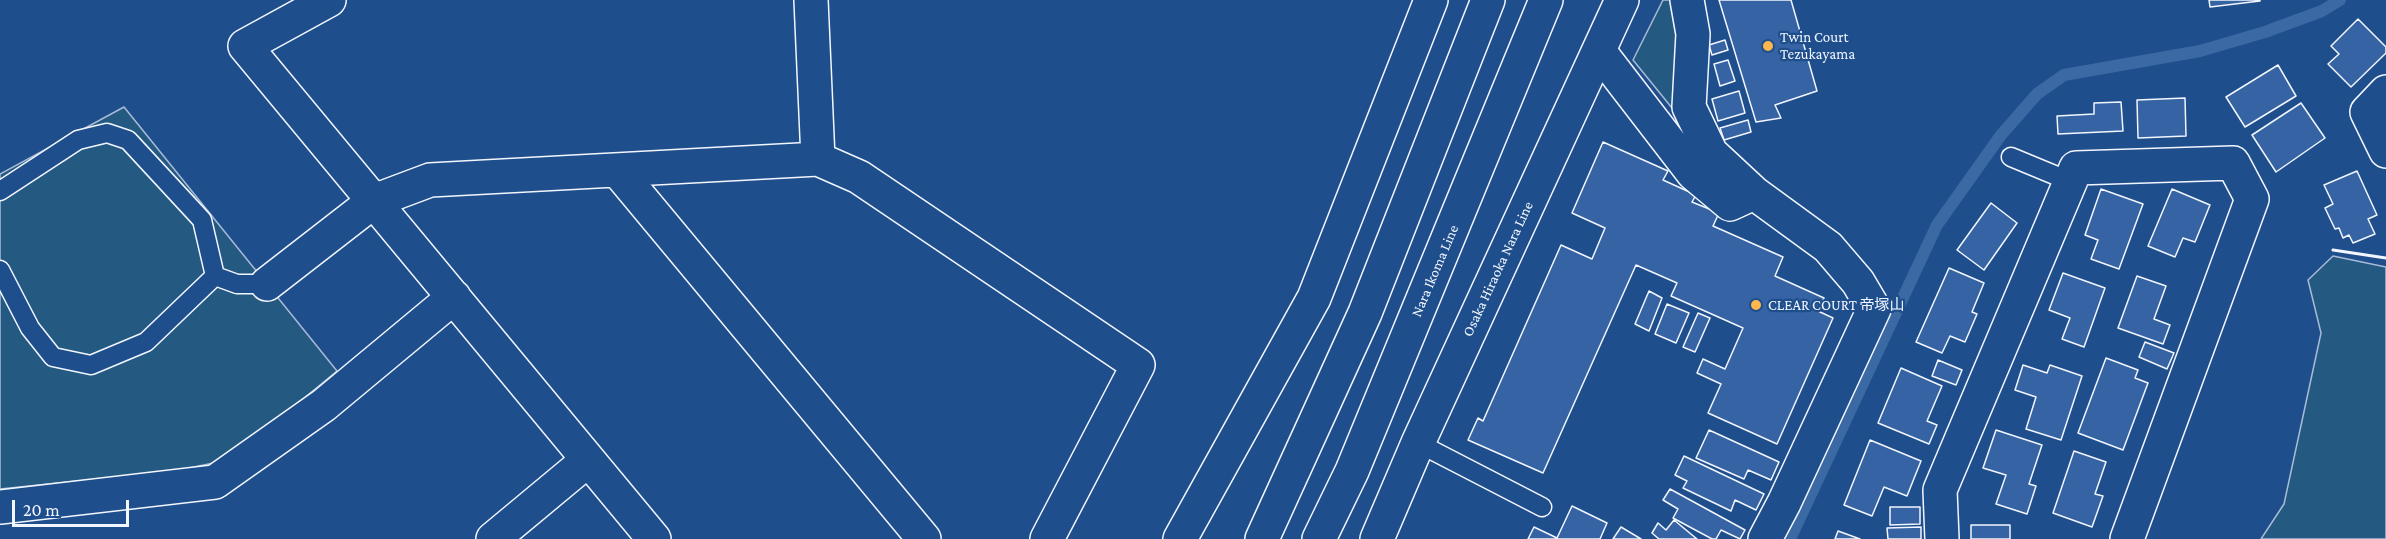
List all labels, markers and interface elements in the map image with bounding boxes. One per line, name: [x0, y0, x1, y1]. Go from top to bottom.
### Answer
place label: Twin Court Tezukayama: [1780, 28, 1855, 63]
marker: Twin Court Tezukayama: [1761, 39, 1775, 53]
street label: Osaka Hiraoka Nara Line: [1459, 198, 1537, 340]
street label: Nara Ikoma Line: [1407, 222, 1463, 320]
place label: CLEAR COURT 帝塚山: [1768, 296, 1905, 314]
marker: CLEAR COURT 帝塚山: [1749, 298, 1763, 312]
scale bar: [15, 488, 132, 526]
text: 20 m: [23, 500, 60, 520]

